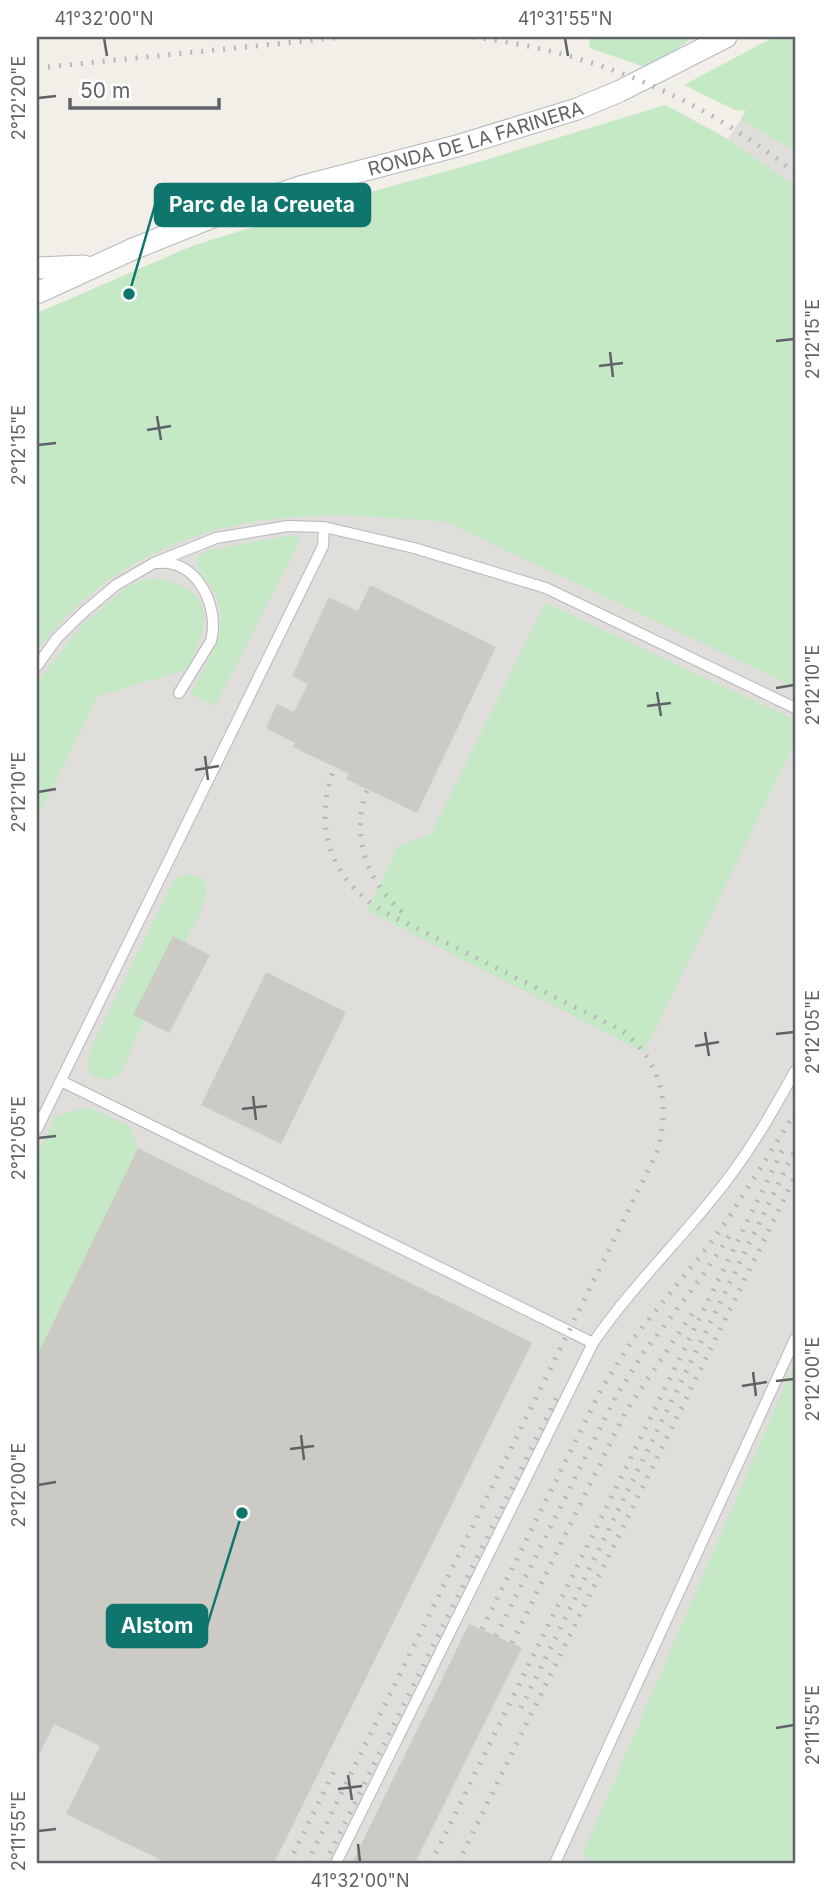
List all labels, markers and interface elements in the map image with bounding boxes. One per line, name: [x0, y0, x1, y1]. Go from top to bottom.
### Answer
text: 41°32'00"N: [55, 8, 153, 29]
text: 41°31'55"N: [518, 8, 612, 29]
text: 2°12'20"E: [8, 56, 29, 140]
scale bar: [70, 66, 219, 110]
text: 50 m: [80, 78, 130, 103]
street label: RONDA DE LA FARINERA: [365, 96, 586, 180]
callout: Parc de la Creueta: [155, 184, 370, 226]
text: Parc de la Creueta: [169, 192, 355, 217]
text: 2°12'15"E: [802, 299, 823, 379]
text: 2°12'15"E: [8, 405, 29, 485]
text: 2°12'10"E: [802, 645, 823, 725]
text: 2°12'10"E: [8, 752, 29, 832]
text: 2°12'05"E: [802, 990, 823, 1074]
text: 2°12'05"E: [8, 1096, 29, 1180]
text: 2°12'00"E: [802, 1337, 823, 1421]
text: 2°12'00"E: [8, 1443, 29, 1527]
callout: Alstom: [107, 1605, 207, 1647]
text: Alstom: [121, 1613, 193, 1638]
text: 2°11'55"E: [802, 1685, 823, 1765]
text: 2°11'55"E: [8, 1791, 29, 1871]
text: 41°32'00"N: [311, 1870, 409, 1891]

